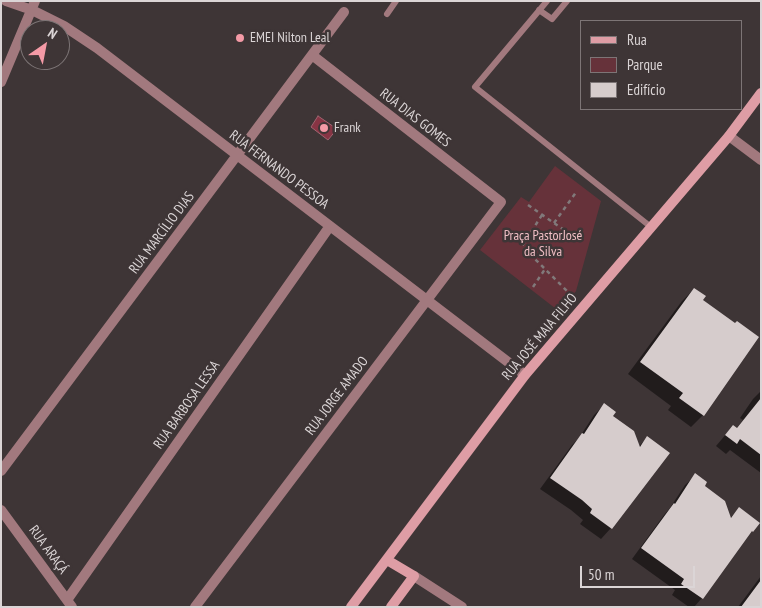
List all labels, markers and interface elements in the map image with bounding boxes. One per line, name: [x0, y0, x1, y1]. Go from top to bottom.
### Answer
north arrow: [20, 20, 70, 70]
legend: [580, 20, 742, 110]
text: N: [45, 24, 61, 43]
place label: EMEI Nilton Leal: [250, 30, 330, 46]
text: Rua: [627, 30, 647, 49]
marker: EMEI Nilton Leal: [234, 32, 246, 44]
text: Parque: [627, 55, 663, 74]
text: Edifício: [627, 80, 665, 99]
street label: RUA DIAS GOMES: [376, 85, 454, 151]
place label: Frank: [334, 120, 361, 136]
marker: Frank: [318, 122, 330, 134]
street label: RUA FERNANDO PESSOA: [226, 127, 332, 213]
street label: RUA MARCÍLIO DIAS: [126, 189, 198, 277]
park label: Praça PastorJosé da Silva: [504, 228, 582, 260]
street label: RUA JOSÉ MAIA FILHO: [499, 290, 581, 384]
street label: RUA JORGE AMADO: [302, 353, 372, 439]
street label: RUA BARBOSA LESSA: [150, 358, 224, 452]
street label: RUA ARAÇÁ: [25, 523, 71, 577]
scale bar: [582, 556, 697, 588]
text: 50 m: [588, 565, 614, 584]

